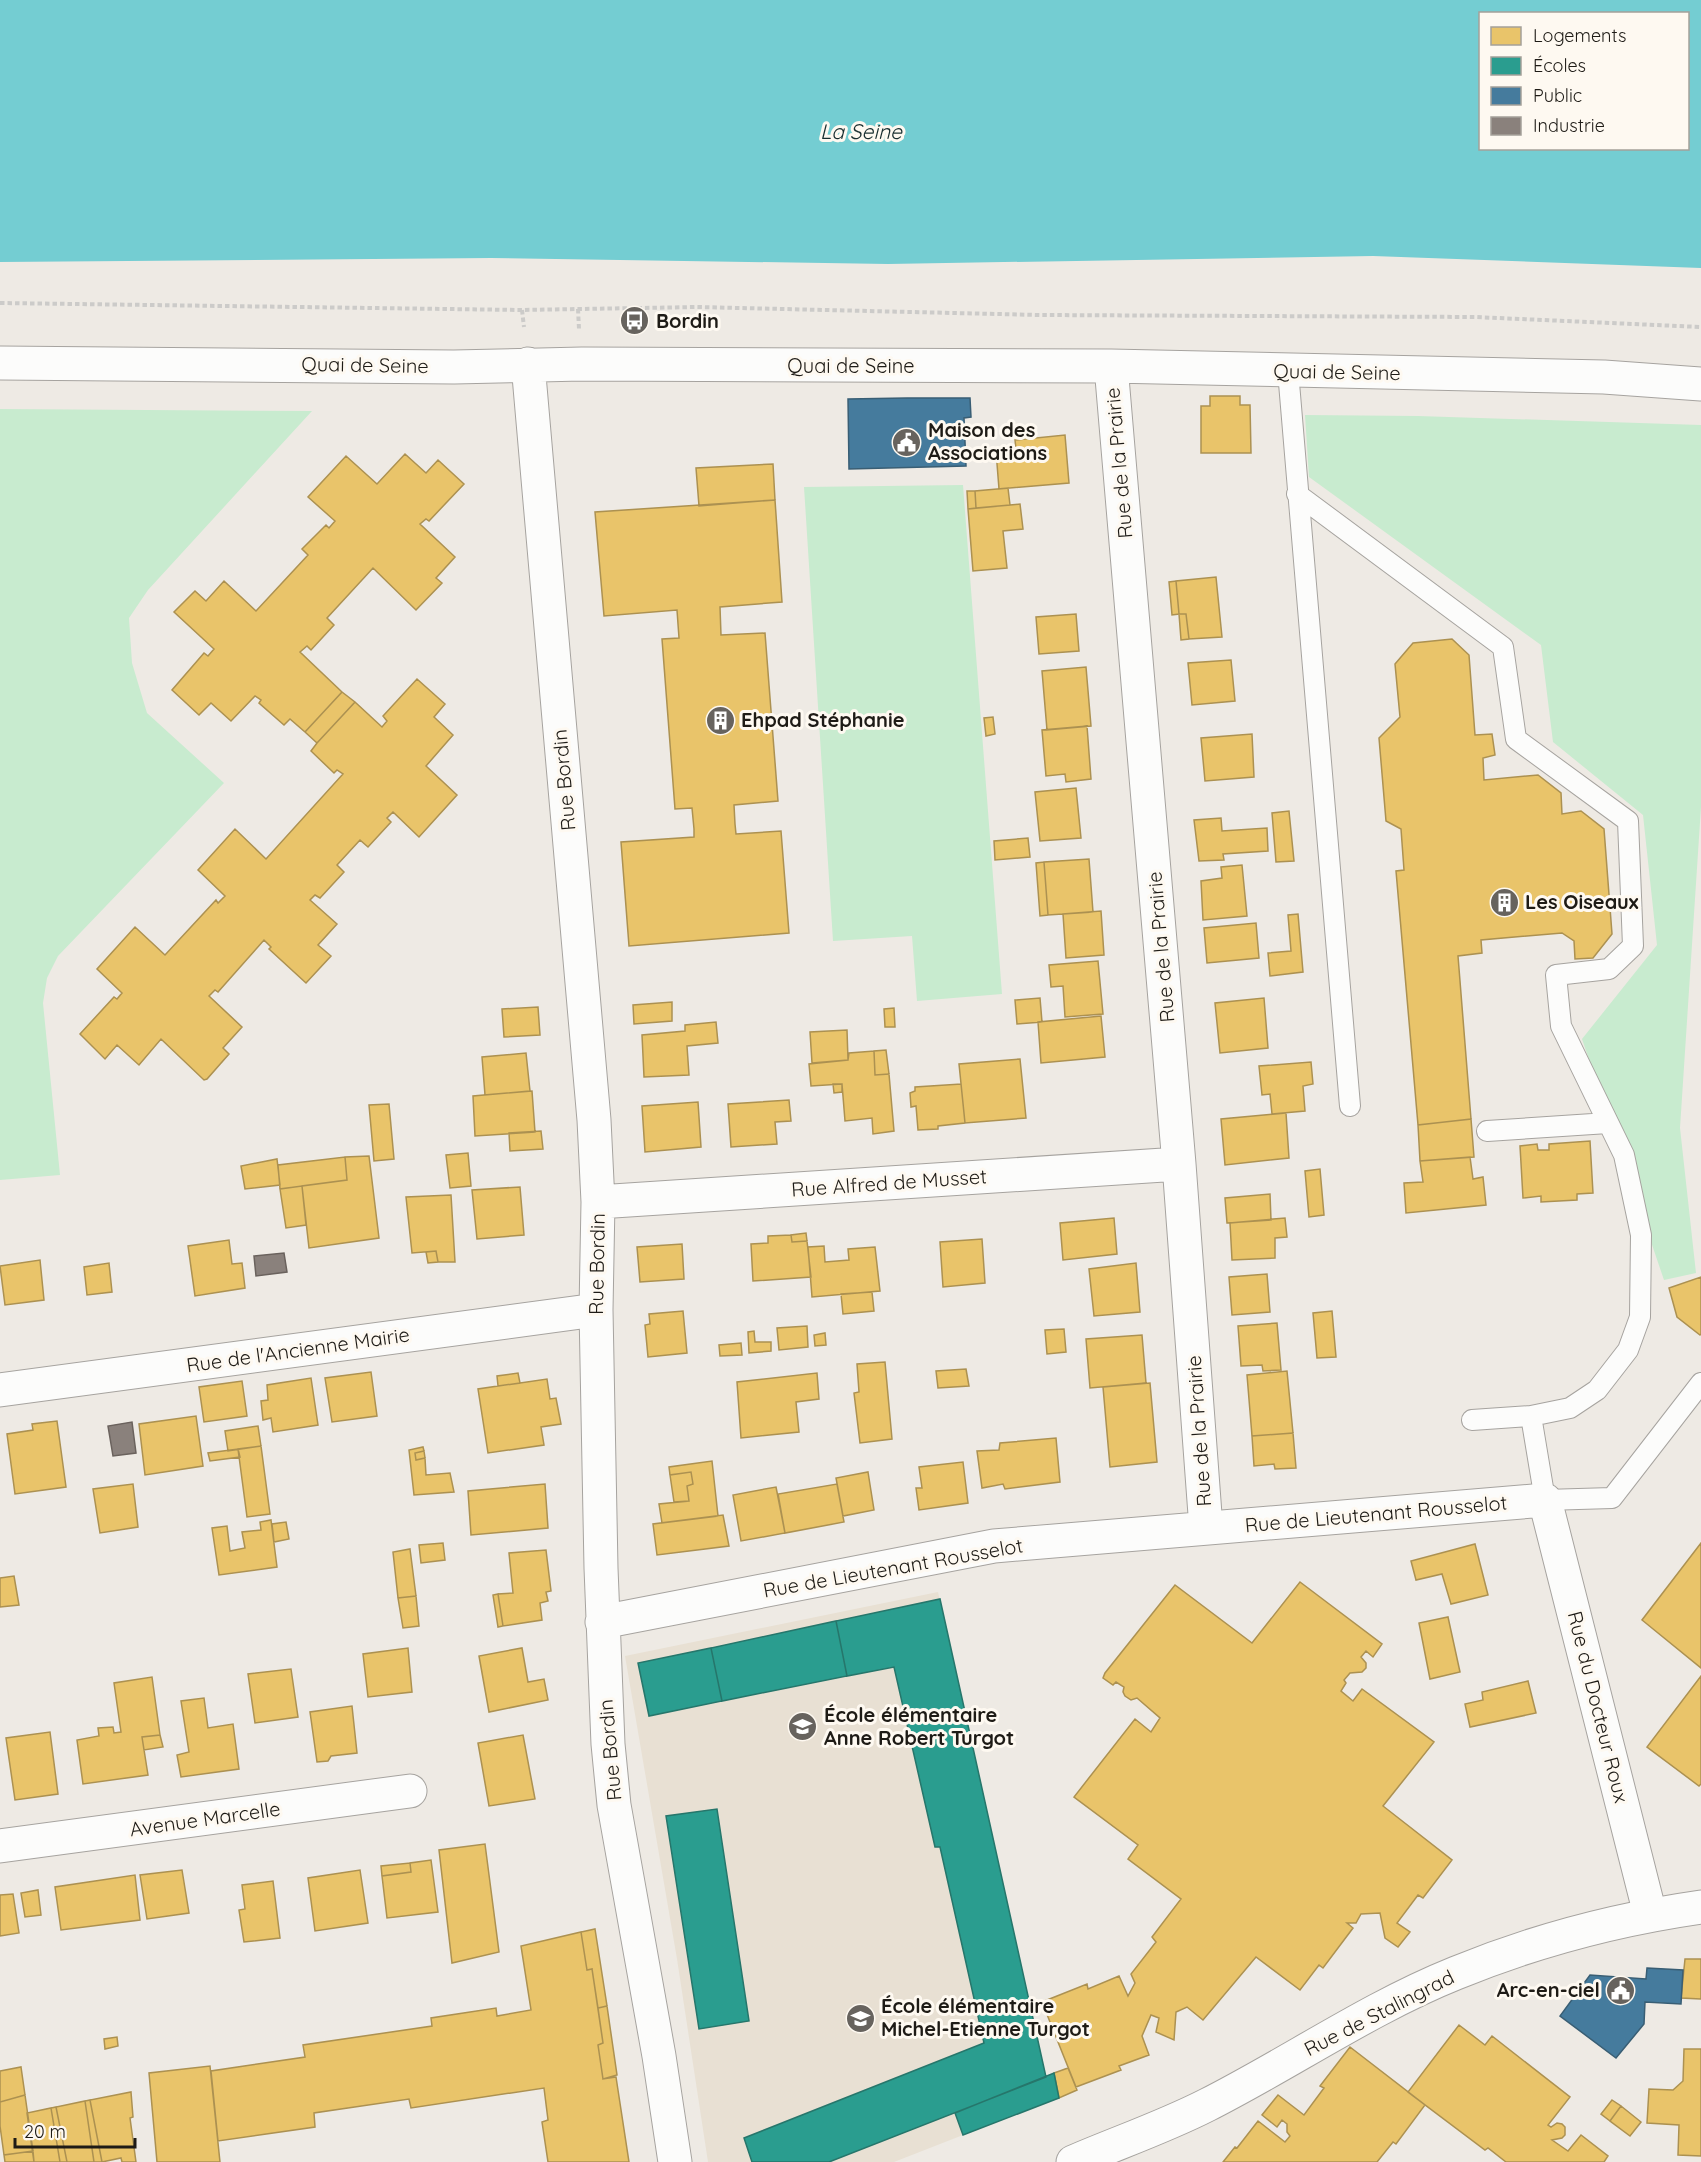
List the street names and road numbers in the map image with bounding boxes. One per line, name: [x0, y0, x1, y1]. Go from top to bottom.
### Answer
street label: Quai de Seine: [301, 351, 429, 378]
street label: Quai de Seine: [787, 353, 915, 378]
street label: Quai de Seine: [1273, 358, 1401, 385]
street label: Rue de la Prairie: [1099, 387, 1138, 540]
street label: Rue Bordin: [547, 728, 580, 832]
street label: Rue de la Prairie: [1141, 871, 1180, 1024]
street label: Rue Alfred de Musset: [790, 1163, 988, 1202]
street label: Rue Bordin: [583, 1213, 610, 1315]
street label: Rue de l'Ancienne Mairie: [185, 1321, 411, 1378]
street label: Rue de la Prairie: [1181, 1355, 1216, 1507]
street label: Rue de Lieutenant Rousselot: [1244, 1490, 1508, 1537]
street label: Rue de Lieutenant Rousselot: [761, 1532, 1025, 1603]
street label: Rue du Docteur Roux: [1563, 1608, 1634, 1805]
street label: Rue Bordin: [593, 1698, 626, 1802]
street label: Avenue Marcelle: [128, 1796, 282, 1841]
street label: Rue de Stalingrad: [1300, 1964, 1458, 2061]

